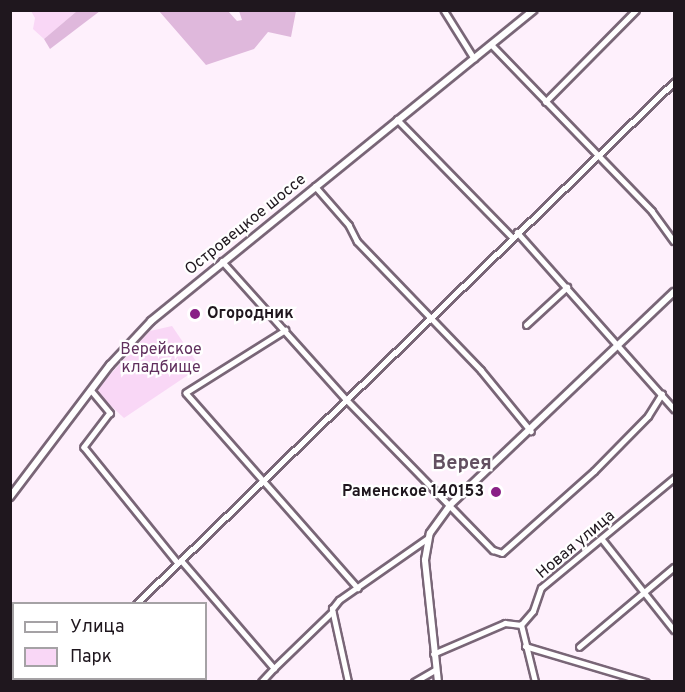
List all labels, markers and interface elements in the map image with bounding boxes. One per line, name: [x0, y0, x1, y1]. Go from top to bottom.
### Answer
street label: Островецкое шоссе: [182, 170, 310, 280]
place label: Огородник: [207, 304, 294, 324]
marker: Огородник: [188, 307, 202, 321]
park label: Верейское кладбище: [120, 340, 202, 378]
district label: Верея: [432, 452, 492, 476]
place label: Раменское 140153: [342, 482, 484, 502]
marker: Раменское 140153: [489, 485, 503, 499]
street label: Новая улица: [533, 507, 619, 583]
legend: [12, 602, 207, 680]
text: Улица: [70, 616, 124, 639]
text: Парк: [70, 646, 112, 669]

